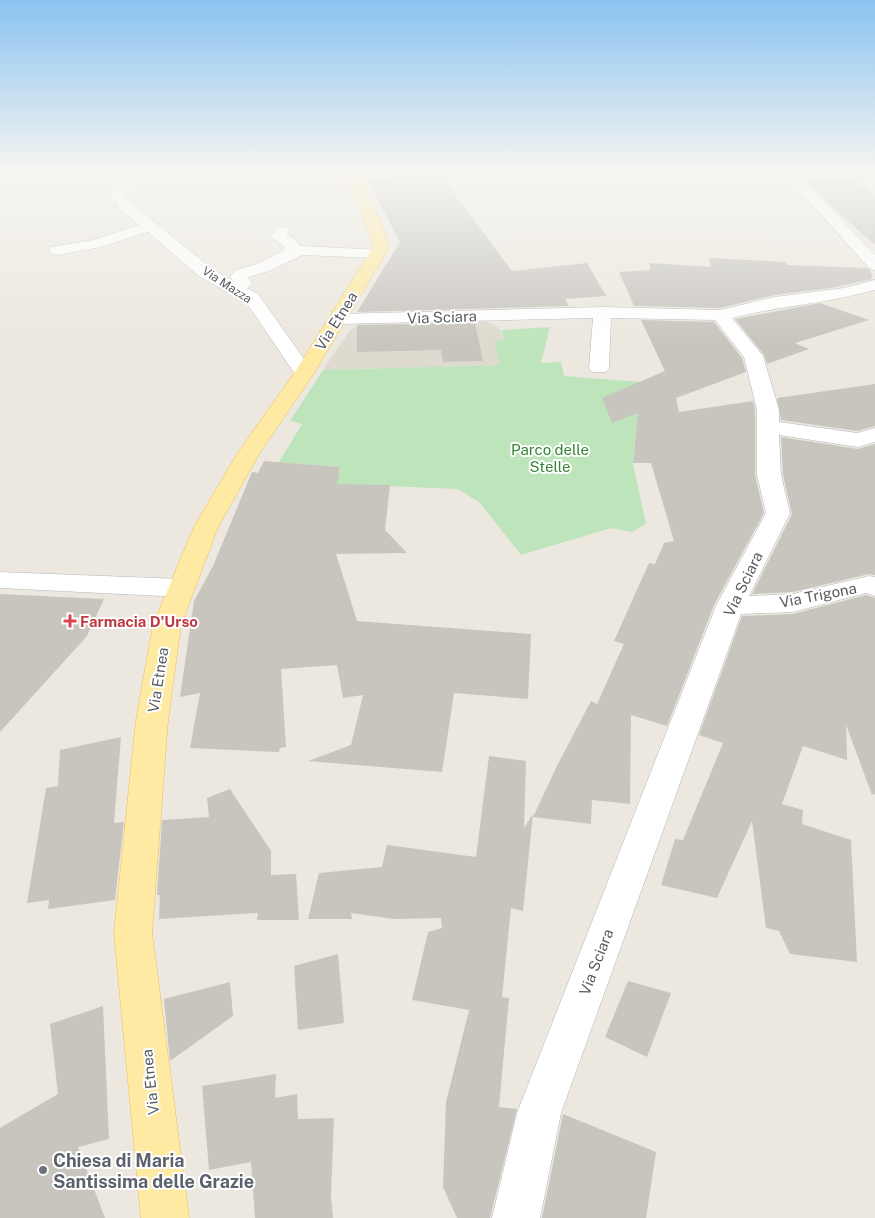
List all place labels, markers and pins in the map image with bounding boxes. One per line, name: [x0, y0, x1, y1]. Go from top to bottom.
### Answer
place label: Farmacia D'Urso: [80, 613, 198, 630]
marker: Farmacia D'Urso: [64, 615, 76, 627]
place label: Chiesa di Maria Santissima delle Grazie: [53, 1150, 254, 1192]
marker: Chiesa di Maria Santissima delle Grazie: [37, 1164, 49, 1176]

